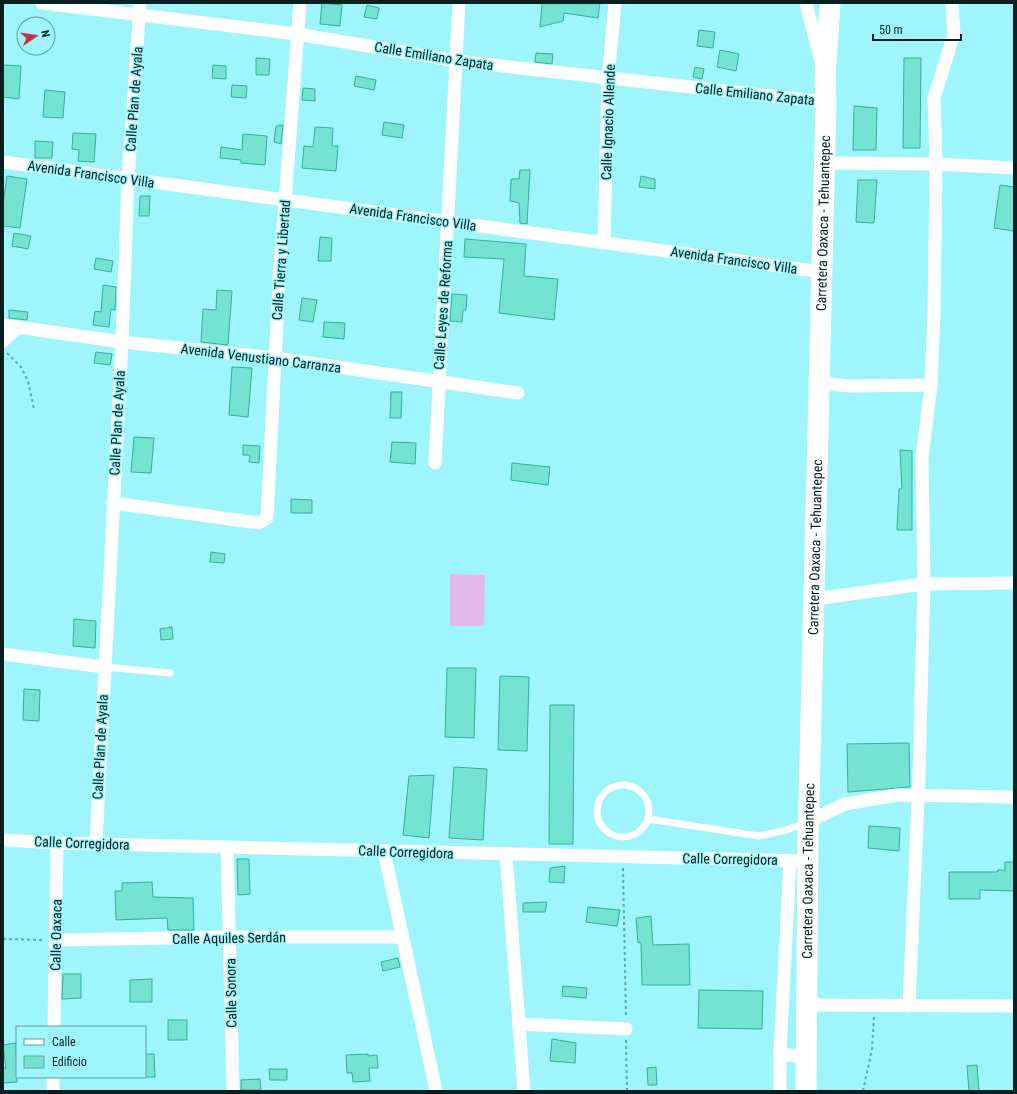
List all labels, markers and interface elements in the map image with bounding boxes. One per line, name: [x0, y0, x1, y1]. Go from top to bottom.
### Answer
north arrow: [16, 16, 56, 56]
scale bar: [873, 16, 961, 42]
text: 50 m: [879, 23, 903, 37]
text: N: [38, 29, 52, 39]
street label: Calle Emiliano Zapata: [373, 39, 495, 73]
street label: Calle Plan de Ayala: [122, 46, 146, 152]
street label: Calle Ignacio Allende: [598, 63, 618, 180]
street label: Calle Emiliano Zapata: [694, 80, 816, 108]
street label: Carretera Oaxaca - Tehuantepec: [813, 135, 833, 311]
street label: Avenida Francisco Villa: [26, 157, 156, 191]
street label: Calle Tierra y Libertad: [269, 199, 293, 321]
street label: Avenida Francisco Villa: [348, 200, 478, 234]
street label: Calle Leyes de Reforma: [431, 240, 455, 370]
street label: Avenida Francisco Villa: [669, 243, 799, 277]
street label: Avenida Venustiano Carranza: [180, 340, 342, 376]
street label: Calle Plan de Ayala: [106, 370, 128, 476]
street label: Carretera Oaxaca - Tehuantepec: [805, 459, 825, 635]
street label: Calle Plan de Ayala: [89, 694, 111, 800]
street label: Carretera Oaxaca - Tehuantepec: [799, 783, 817, 959]
street label: Calle Corregidora: [34, 833, 130, 853]
street label: Calle Corregidora: [358, 842, 454, 862]
street label: Calle Corregidora: [682, 850, 778, 868]
street label: Calle Oaxaca: [47, 899, 65, 971]
street label: Calle Aquiles Serdán: [172, 929, 286, 947]
street label: Calle Sonora: [222, 958, 240, 1028]
legend: [16, 1026, 146, 1078]
text: Calle: [52, 1035, 76, 1049]
text: Edificio: [52, 1055, 87, 1069]

